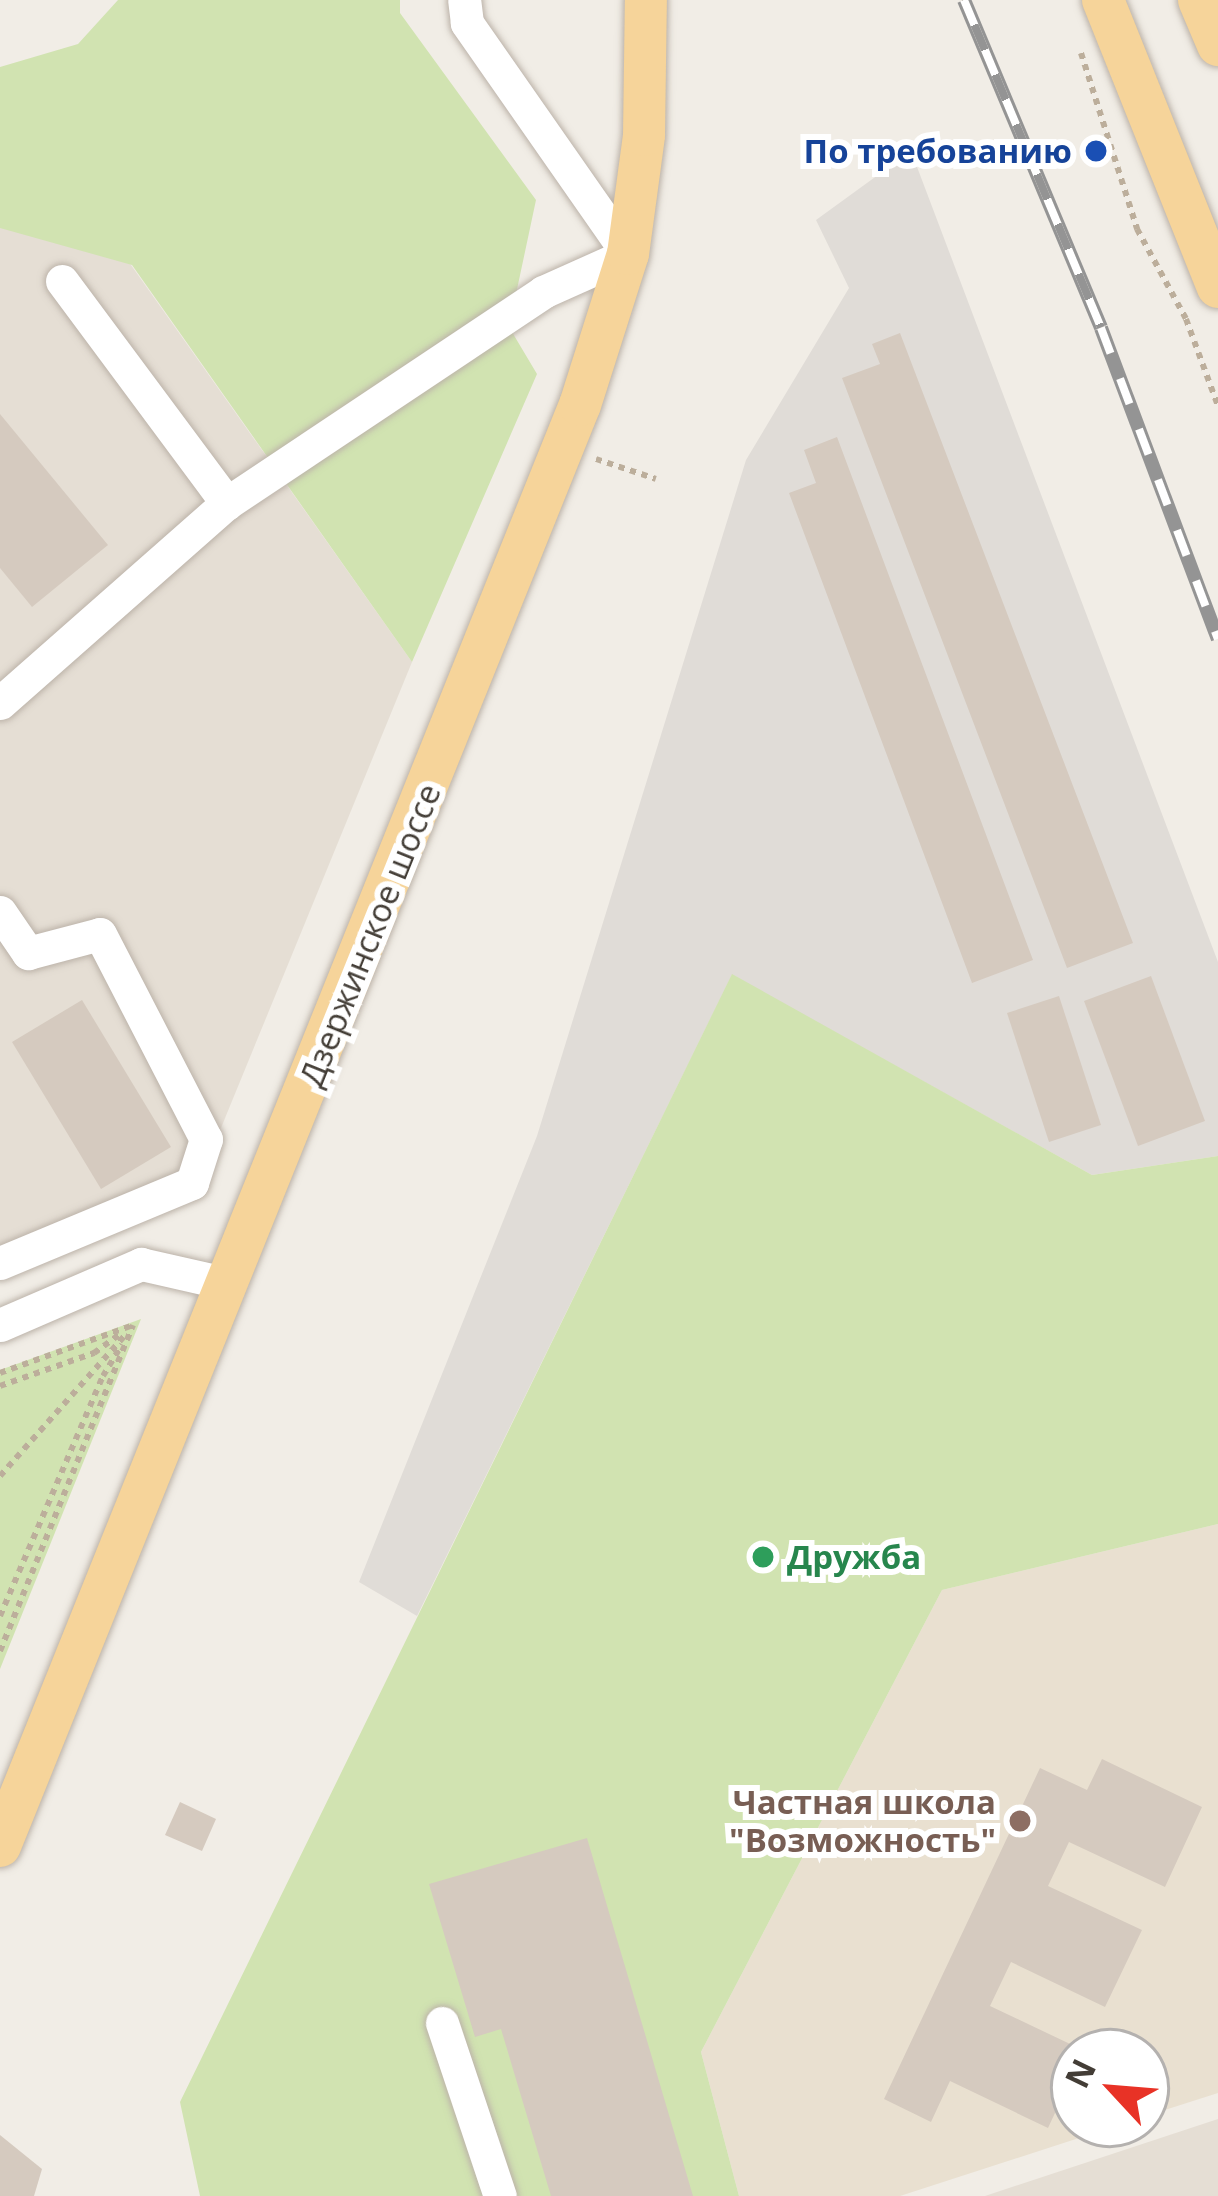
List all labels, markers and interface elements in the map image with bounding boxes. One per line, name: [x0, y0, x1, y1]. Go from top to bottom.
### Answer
place label: По требованию: [804, 131, 1072, 171]
marker: По требованию: [1083, 138, 1109, 164]
street label: Дзержинское шоссе: [291, 778, 449, 1092]
place label: Дружба: [787, 1537, 921, 1577]
marker: Дружба: [750, 1544, 776, 1570]
place label: Частная школа "Возможность": [729, 1782, 996, 1860]
marker: Частная школа "Возможность": [1007, 1808, 1033, 1834]
north arrow: [1050, 2028, 1170, 2148]
text: N: [1054, 2051, 1106, 2095]

